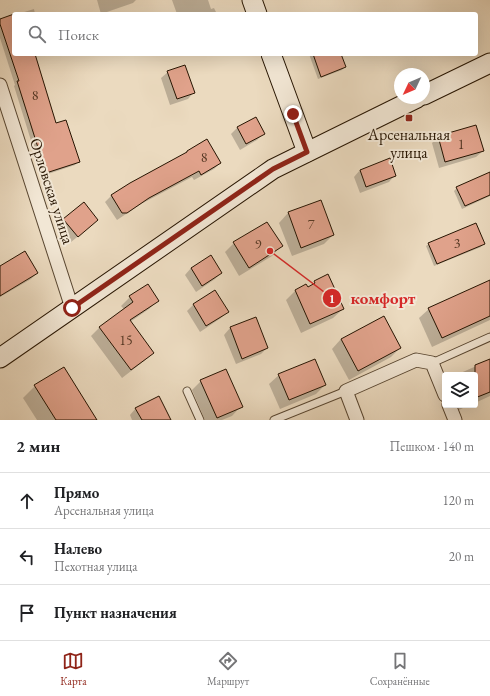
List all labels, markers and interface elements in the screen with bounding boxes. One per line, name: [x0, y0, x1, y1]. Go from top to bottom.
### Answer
search box: [12, 12, 478, 56]
icon: search: [26, 23, 48, 45]
text: Поиск: [58, 25, 99, 44]
north arrow: [394, 68, 430, 104]
house number: 8: [32, 86, 39, 104]
route end: [284, 105, 302, 123]
marker: Арсенальная улица: [404, 113, 414, 123]
place label: Арсенальная улица: [367, 124, 450, 163]
street label: Орловская улица: [25, 135, 79, 247]
house number: 1: [458, 135, 464, 153]
house number: 8: [201, 148, 208, 166]
house number: 7: [308, 215, 315, 233]
house number: 3: [454, 234, 461, 252]
house number: 9: [255, 235, 262, 253]
callout: комфорт: [322, 284, 423, 313]
text: комфорт: [351, 287, 416, 309]
text: 1: [329, 291, 335, 307]
route start: [63, 299, 81, 317]
house number: 15: [119, 331, 133, 349]
map controls: [442, 372, 478, 408]
button: layers: [442, 372, 478, 408]
text: 2 мин: [16, 435, 60, 457]
text: Пешком · 140 m: [390, 438, 474, 455]
text: Прямо: [54, 483, 99, 502]
icon: ahead: [16, 490, 38, 512]
text: 120 m: [443, 492, 474, 509]
text: Арсенальная улица: [54, 502, 154, 519]
text: Налево: [54, 539, 102, 558]
icon: left: [16, 546, 38, 568]
text: 20 m: [449, 548, 474, 565]
text: Пехотная улица: [54, 558, 137, 575]
icon: arrive: [16, 602, 38, 624]
text: Пункт назначения: [54, 603, 177, 622]
tab: Карта: [60, 650, 87, 688]
tab: Маршрут: [207, 650, 249, 688]
tab: Сохранённые: [370, 650, 430, 688]

